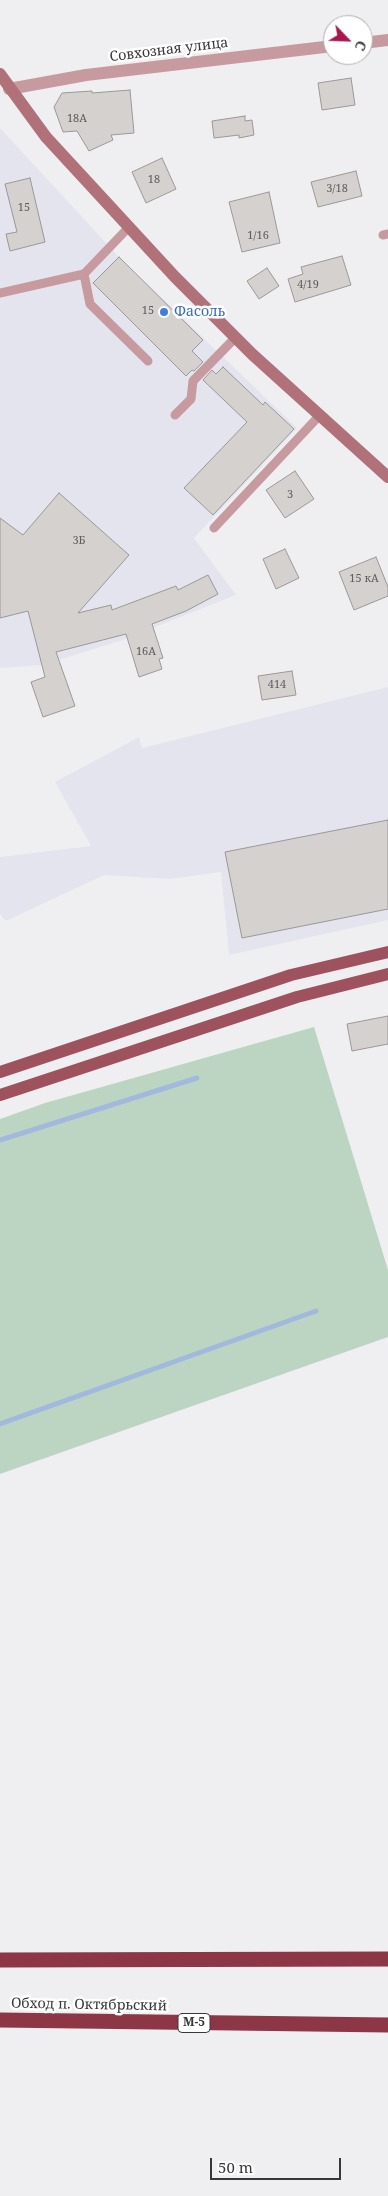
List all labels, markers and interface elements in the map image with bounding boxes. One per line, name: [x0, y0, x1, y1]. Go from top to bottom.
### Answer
north arrow: [323, 15, 373, 65]
street label: Совхозная улица: [109, 34, 229, 66]
text: С: [351, 38, 372, 54]
house number: 18А: [67, 112, 87, 126]
house number: 18: [148, 173, 160, 187]
house number: 3/18: [326, 182, 348, 196]
house number: 15: [18, 201, 30, 215]
house number: 1/16: [247, 229, 269, 243]
house number: 4/19: [297, 278, 319, 292]
house number: 15: [142, 304, 154, 318]
place label: Фасоль: [174, 304, 225, 320]
marker: Фасоль: [158, 306, 170, 318]
house number: 3: [287, 488, 293, 502]
house number: 3Б: [72, 534, 86, 548]
house number: 15 кА: [349, 572, 379, 586]
house number: 16А: [136, 645, 156, 659]
house number: 414: [268, 678, 286, 692]
street label: Обход п. Октябрьский: [11, 1995, 167, 2015]
road number: М-5: [178, 2014, 210, 2032]
scale bar: [213, 2148, 344, 2180]
text: 50 m: [218, 2157, 253, 2177]

